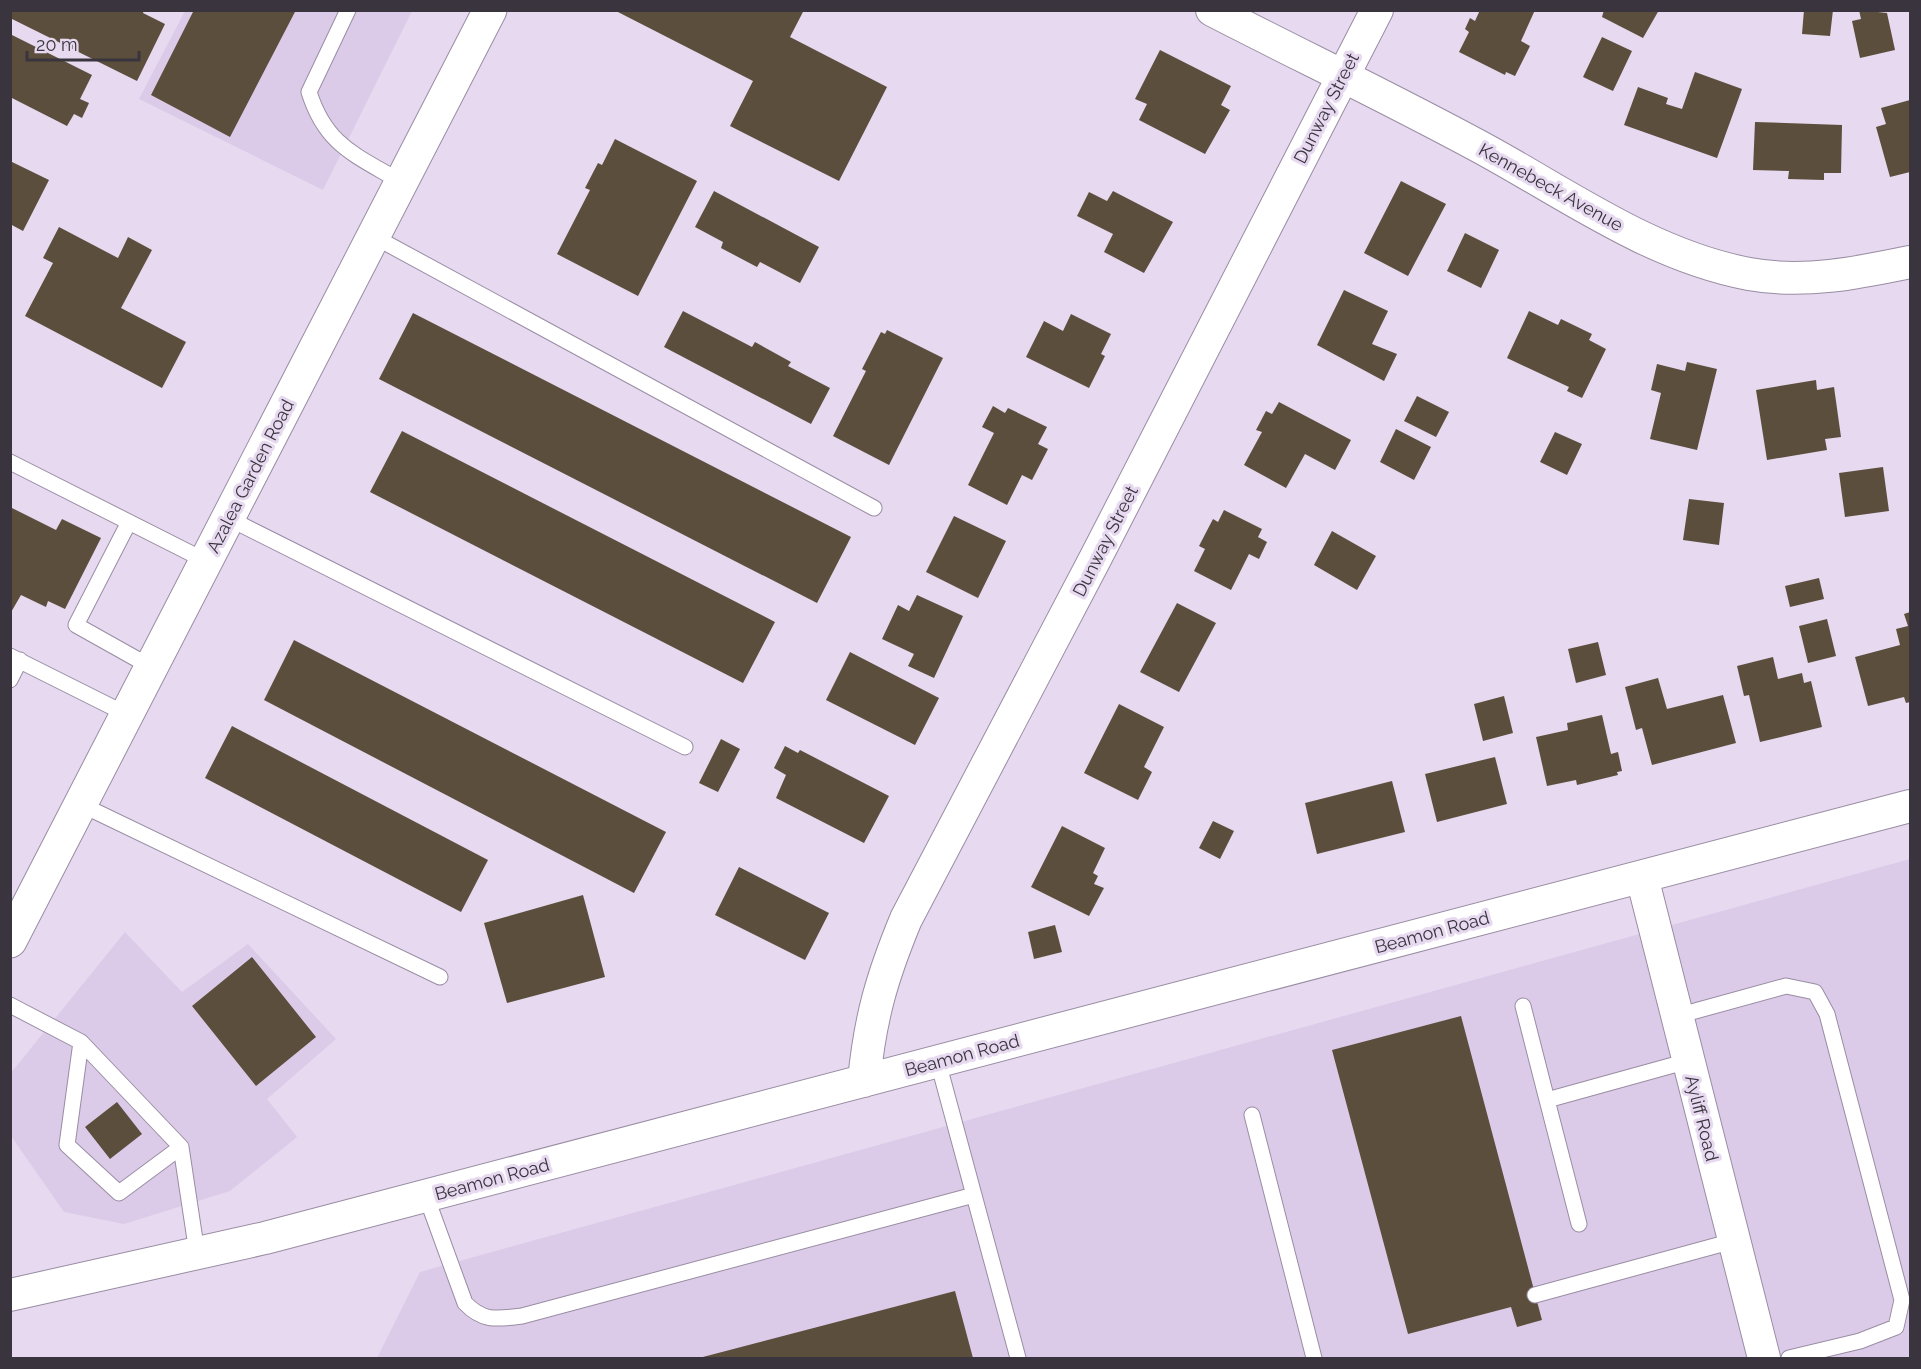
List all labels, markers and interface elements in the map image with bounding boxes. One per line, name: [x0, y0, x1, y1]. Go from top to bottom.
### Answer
scale bar: [27, 24, 140, 62]
text: 20 m: [36, 34, 78, 55]
street label: Dunway Street: [1289, 49, 1363, 167]
street label: Kennebeck Avenue: [1475, 139, 1627, 236]
street label: Azalea Garden Road: [202, 396, 298, 556]
street label: Dunway Street: [1068, 482, 1142, 600]
street label: Beamon Road: [1372, 907, 1492, 957]
street label: Beamon Road: [902, 1030, 1022, 1080]
street label: Ayliff Road: [1681, 1073, 1723, 1163]
street label: Beamon Road: [432, 1154, 552, 1204]

